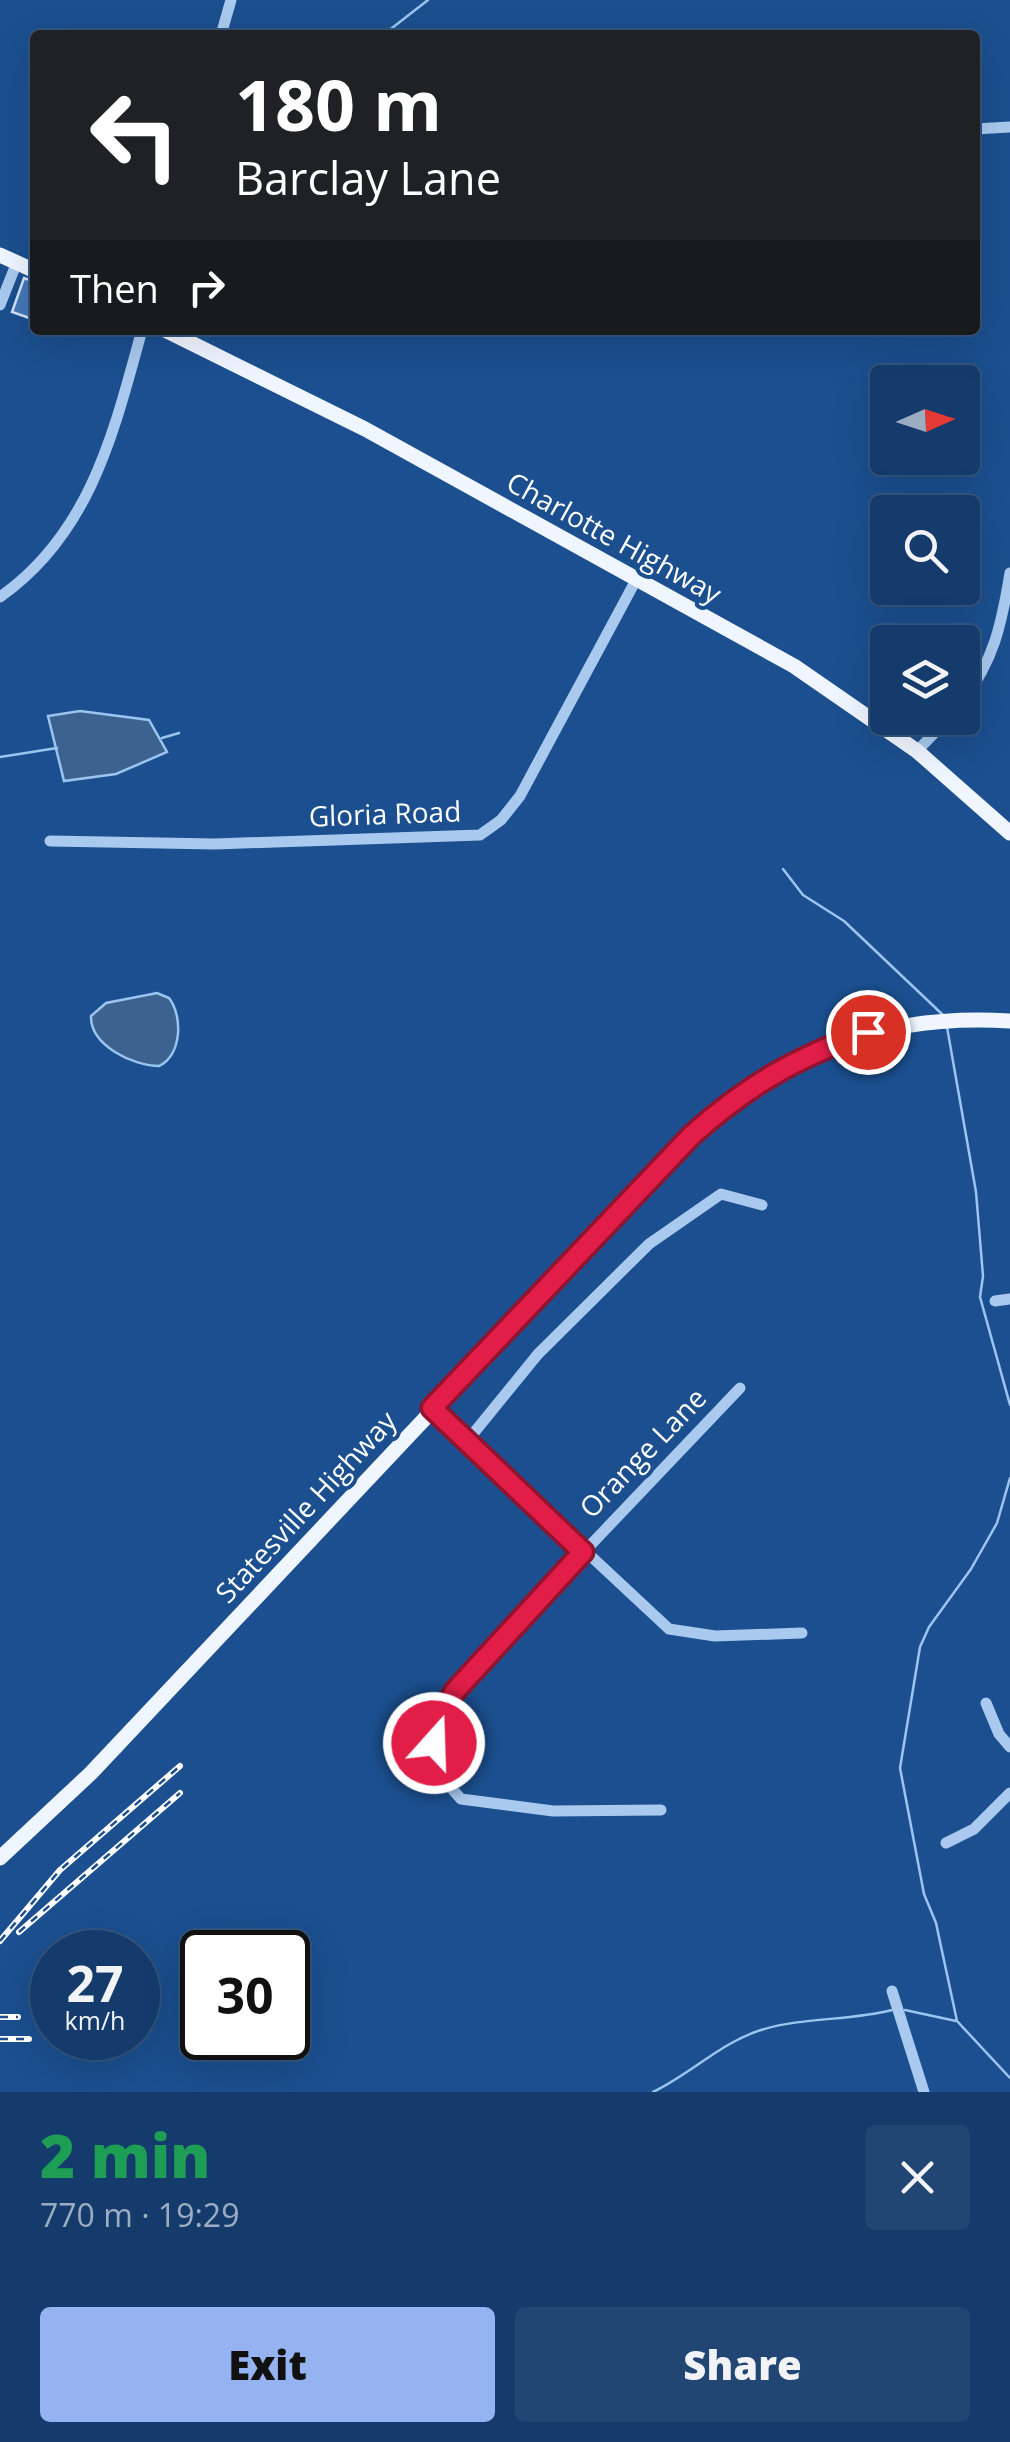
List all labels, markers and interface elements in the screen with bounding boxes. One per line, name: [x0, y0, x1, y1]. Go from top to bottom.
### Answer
text: 180 m: [235, 56, 442, 152]
icon: left: [70, 70, 200, 200]
text: Barclay Lane: [235, 147, 501, 208]
icon: right: [179, 260, 234, 315]
text: Then: [70, 262, 159, 314]
north arrow: [870, 365, 980, 475]
map controls: [870, 365, 980, 735]
street label: Charlotte Highway: [500, 462, 730, 612]
button: search: [870, 495, 980, 605]
button: layers: [870, 625, 980, 735]
street label: Gloria Road: [308, 791, 462, 835]
pin: [826, 990, 911, 1075]
icon: arrive: [841, 1005, 896, 1060]
street label: Orange Lane: [571, 1379, 714, 1526]
street label: Statesville Highway: [206, 1401, 405, 1611]
position arrow: [382, 1691, 486, 1795]
speed limit sign: 30: [180, 1930, 310, 2060]
text: 27: [66, 1949, 124, 2017]
text: km/h: [65, 2003, 125, 2037]
text: 2 min: [40, 2114, 210, 2196]
button: close: [865, 2125, 970, 2230]
text: 770 m · 19:29: [40, 2193, 239, 2236]
button: Exit: [40, 2307, 495, 2422]
button: Share: [515, 2307, 970, 2422]

